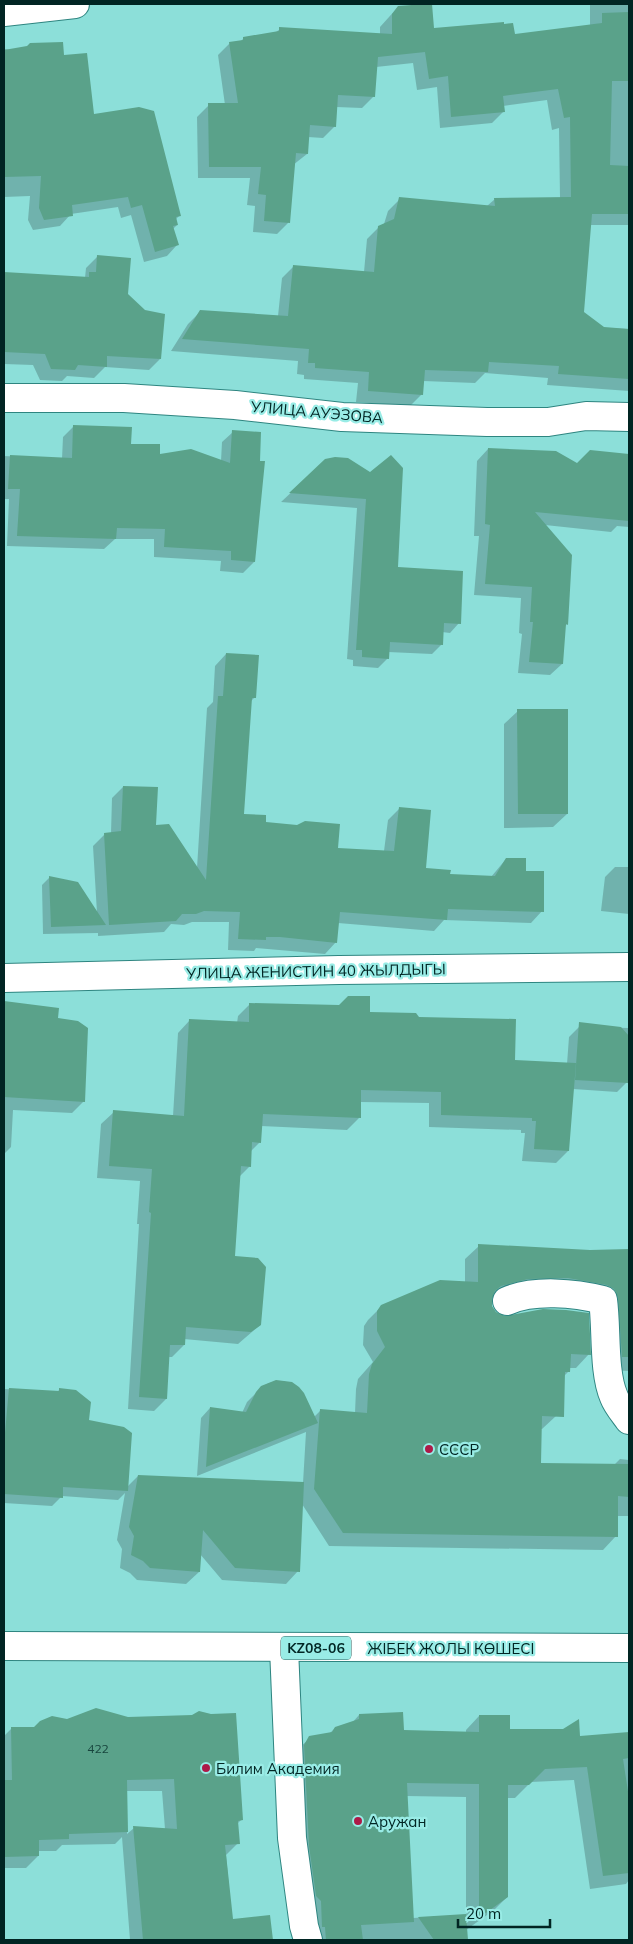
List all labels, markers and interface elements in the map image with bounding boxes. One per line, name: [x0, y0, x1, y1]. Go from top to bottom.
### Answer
street label: УЛИЦА АУЭЗОВА: [249, 397, 384, 427]
street label: УЛИЦА ЖЕНИСТИН 40 ЖЫЛДЫГЫ: [185, 959, 446, 983]
place label: СССР: [439, 1440, 479, 1459]
marker: СССР: [423, 1443, 435, 1455]
road number: KZ08-06: [281, 1636, 351, 1660]
street label: ЖІБЕК ЖОЛЫ КӨШЕСІ: [368, 1639, 534, 1658]
house number: 422: [87, 1741, 109, 1756]
place label: Билим Академия: [216, 1759, 340, 1778]
marker: Билим Академия: [200, 1762, 212, 1774]
place label: Аружан: [368, 1812, 426, 1831]
marker: Аружан: [352, 1815, 364, 1827]
scale bar: [458, 1896, 550, 1928]
text: 20 m: [466, 1904, 501, 1923]

